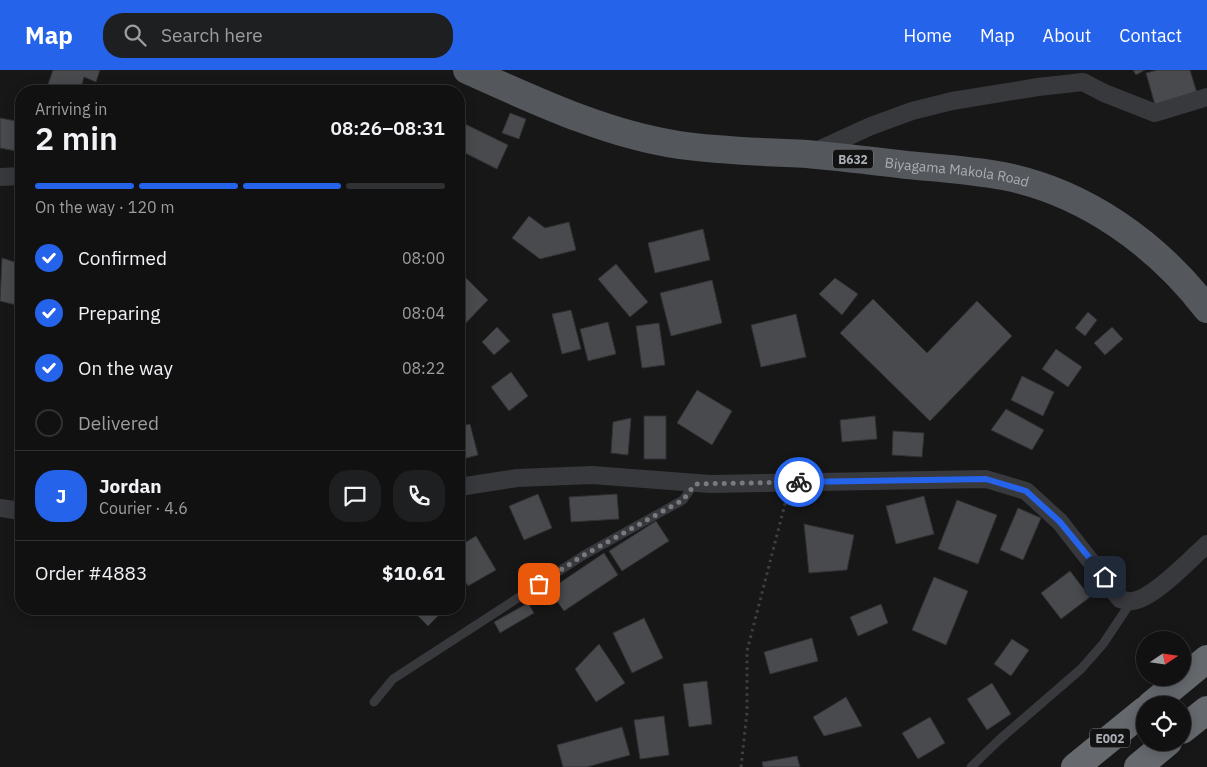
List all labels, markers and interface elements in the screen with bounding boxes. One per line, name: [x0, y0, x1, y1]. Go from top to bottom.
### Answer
search box: [103, 13, 453, 58]
text: Map: [25, 19, 73, 51]
icon: search: [121, 21, 149, 49]
text: Search here: [161, 23, 263, 47]
text: Home: [904, 24, 952, 47]
text: Map: [980, 24, 1015, 47]
text: About: [1043, 24, 1091, 47]
text: Contact: [1119, 24, 1182, 47]
text: Arriving in: [35, 99, 107, 119]
text: 08:26–08:31: [331, 116, 445, 140]
text: 2 min: [35, 117, 118, 159]
road number: B632: [833, 150, 873, 168]
street label: Biyagama Makola Road: [884, 153, 1031, 191]
text: On the way · 120 m: [35, 197, 174, 217]
icon: check: [35, 244, 63, 272]
text: Confirmed: [78, 246, 167, 270]
text: 08:00: [402, 248, 445, 268]
icon: check: [35, 299, 63, 327]
text: Preparing: [78, 301, 160, 325]
text: 08:04: [402, 303, 445, 323]
icon: check: [35, 354, 63, 382]
text: On the way: [78, 356, 173, 380]
text: 08:22: [402, 358, 445, 378]
text: Delivered: [78, 411, 159, 435]
courier: [774, 457, 824, 507]
icon: bike: [785, 468, 813, 496]
button: chat: [329, 470, 381, 522]
button: phone: [393, 470, 445, 522]
text: Jordan: [99, 474, 162, 498]
text: J: [56, 484, 66, 508]
text: Courier · 4.6: [99, 498, 188, 518]
pin: [1084, 556, 1126, 598]
text: Order #4883: [35, 561, 147, 585]
text: $10.61: [382, 561, 445, 585]
pin: [518, 563, 560, 605]
icon: home: [1091, 563, 1119, 591]
icon: bag: [525, 570, 553, 598]
north arrow: [1136, 631, 1191, 686]
map controls: [1136, 631, 1191, 751]
button: locate: [1136, 696, 1191, 751]
road number: E002: [1090, 728, 1130, 748]

